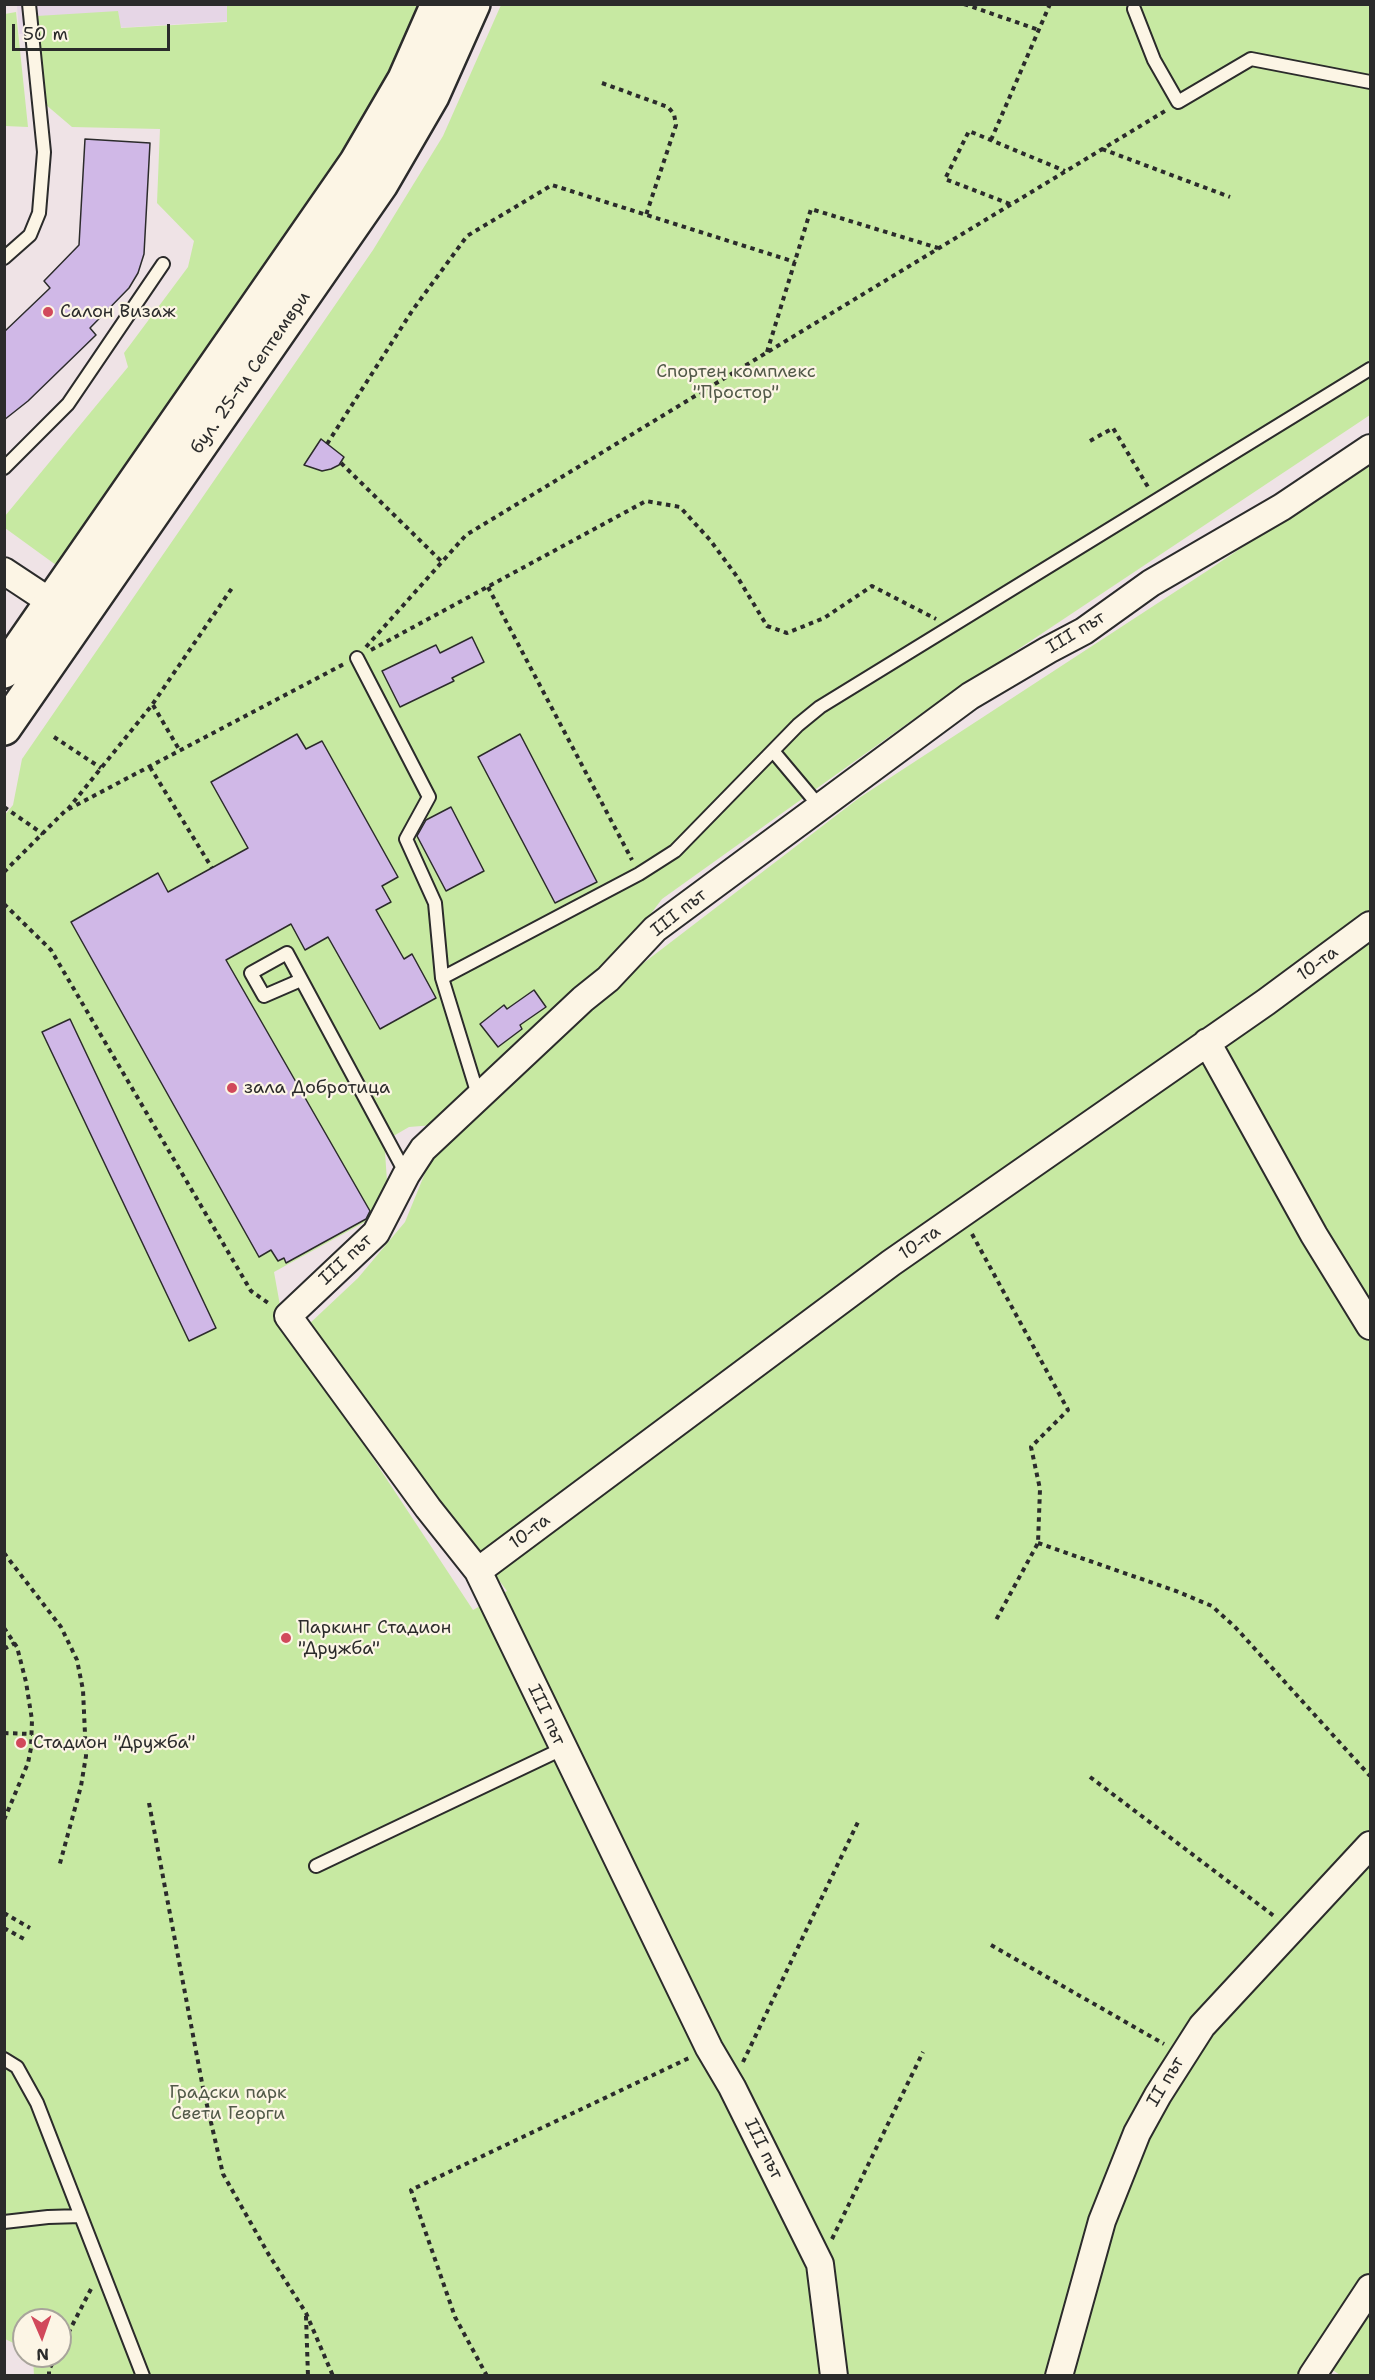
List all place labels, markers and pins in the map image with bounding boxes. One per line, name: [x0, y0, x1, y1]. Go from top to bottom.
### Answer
place label: Салон Визаж: [60, 301, 176, 323]
marker: Салон Визаж: [41, 305, 55, 319]
place label: зала Добротица: [244, 1077, 390, 1099]
marker: зала Добротица: [225, 1081, 239, 1095]
place label: Паркинг Стадион "Дружба": [298, 1617, 451, 1660]
marker: Паркинг Стадион "Дружба": [279, 1631, 293, 1645]
place label: Стадион "Дружба": [33, 1732, 195, 1754]
marker: Стадион "Дружба": [14, 1736, 28, 1750]

